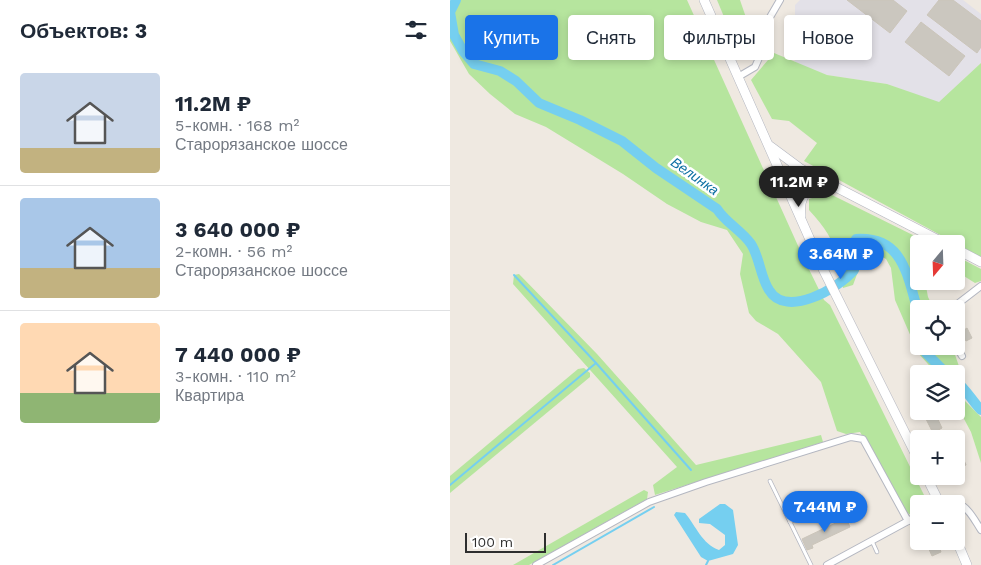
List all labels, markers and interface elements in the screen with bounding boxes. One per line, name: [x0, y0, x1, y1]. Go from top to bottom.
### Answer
chip: Купить: [465, 15, 558, 60]
chip: Снять: [568, 15, 654, 60]
chip: Фильтры: [664, 15, 774, 60]
chip: Новое: [784, 15, 872, 60]
icon: filters: [402, 16, 430, 44]
text: Объектов: 3: [20, 18, 147, 43]
text: 11.2M ₽: [175, 91, 251, 116]
icon: home: [60, 93, 120, 153]
text: 5-комн. · 168 m²: [175, 116, 299, 135]
text: Старорязанское шоссе: [175, 135, 348, 154]
water label: Велинка: [668, 154, 722, 198]
pin: 11.2M ₽: [753, 166, 845, 208]
text: 11.2M ₽: [770, 172, 828, 191]
text: 3 640 000 ₽: [175, 217, 301, 242]
icon: home: [60, 218, 120, 278]
north arrow: [910, 235, 965, 290]
map controls: [910, 235, 965, 550]
pin: 3.64M ₽: [795, 238, 887, 280]
text: 2-комн. · 56 m²: [175, 242, 292, 261]
text: 3.64M ₽: [809, 244, 873, 263]
text: Старорязанское шоссе: [175, 261, 348, 280]
button: locate: [910, 300, 965, 355]
text: 7 440 000 ₽: [175, 342, 301, 367]
icon: home: [60, 343, 120, 403]
button: layers: [910, 365, 965, 420]
text: 3-комн. · 110 m²: [175, 367, 296, 386]
text: Квартира: [175, 386, 244, 405]
button: +: [910, 430, 965, 485]
pin: 7.44M ₽: [779, 490, 871, 533]
button: −: [910, 495, 965, 550]
text: 7.44M ₽: [793, 497, 857, 516]
scale bar: [465, 530, 546, 553]
text: 100 m: [472, 534, 513, 550]

